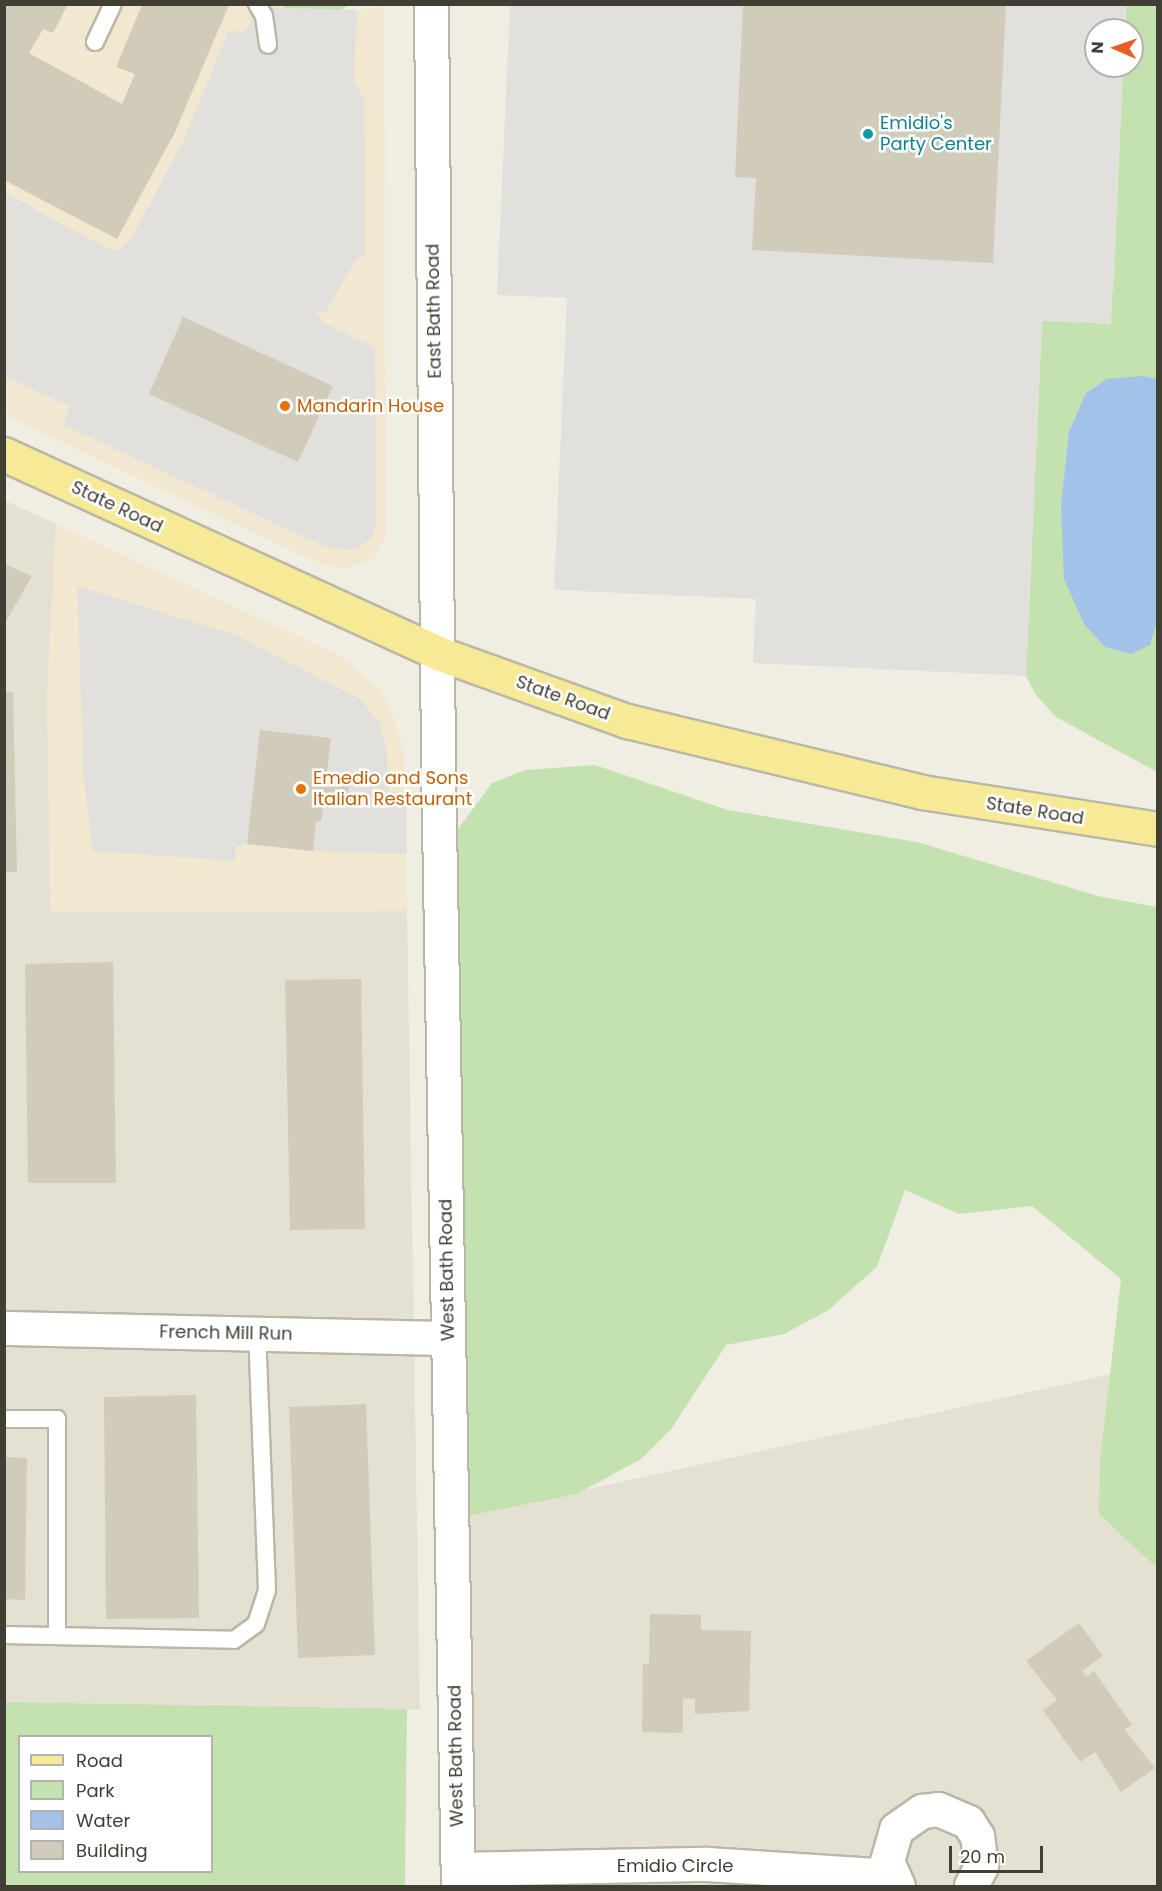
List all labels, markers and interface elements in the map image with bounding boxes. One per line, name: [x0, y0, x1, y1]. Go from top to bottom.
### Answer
north arrow: [1084, 18, 1144, 78]
text: N: [1086, 41, 1109, 54]
place label: Emidio's Party Center: [880, 113, 992, 156]
marker: Emidio's Party Center: [861, 127, 875, 141]
street label: East Bath Road: [422, 243, 446, 379]
place label: Mandarin House: [297, 395, 444, 417]
marker: Mandarin House: [278, 399, 292, 413]
street label: State Road: [68, 476, 166, 538]
street label: State Road: [513, 671, 613, 725]
place label: Emedio and Sons Italian Restaurant: [313, 768, 472, 810]
marker: Emedio and Sons Italian Restaurant: [294, 782, 308, 796]
street label: State Road: [985, 793, 1085, 829]
street label: West Bath Road: [435, 1199, 459, 1341]
street label: French Mill Run: [159, 1321, 293, 1345]
street label: West Bath Road: [444, 1685, 468, 1827]
legend: [18, 1735, 213, 1873]
text: Road: [76, 1748, 123, 1773]
text: Park: [76, 1778, 115, 1803]
text: Water: [76, 1808, 130, 1833]
scale bar: [952, 1834, 1046, 1872]
text: Building: [76, 1838, 148, 1863]
text: 20 m: [960, 1844, 1005, 1869]
street label: Emidio Circle: [617, 1855, 733, 1877]

